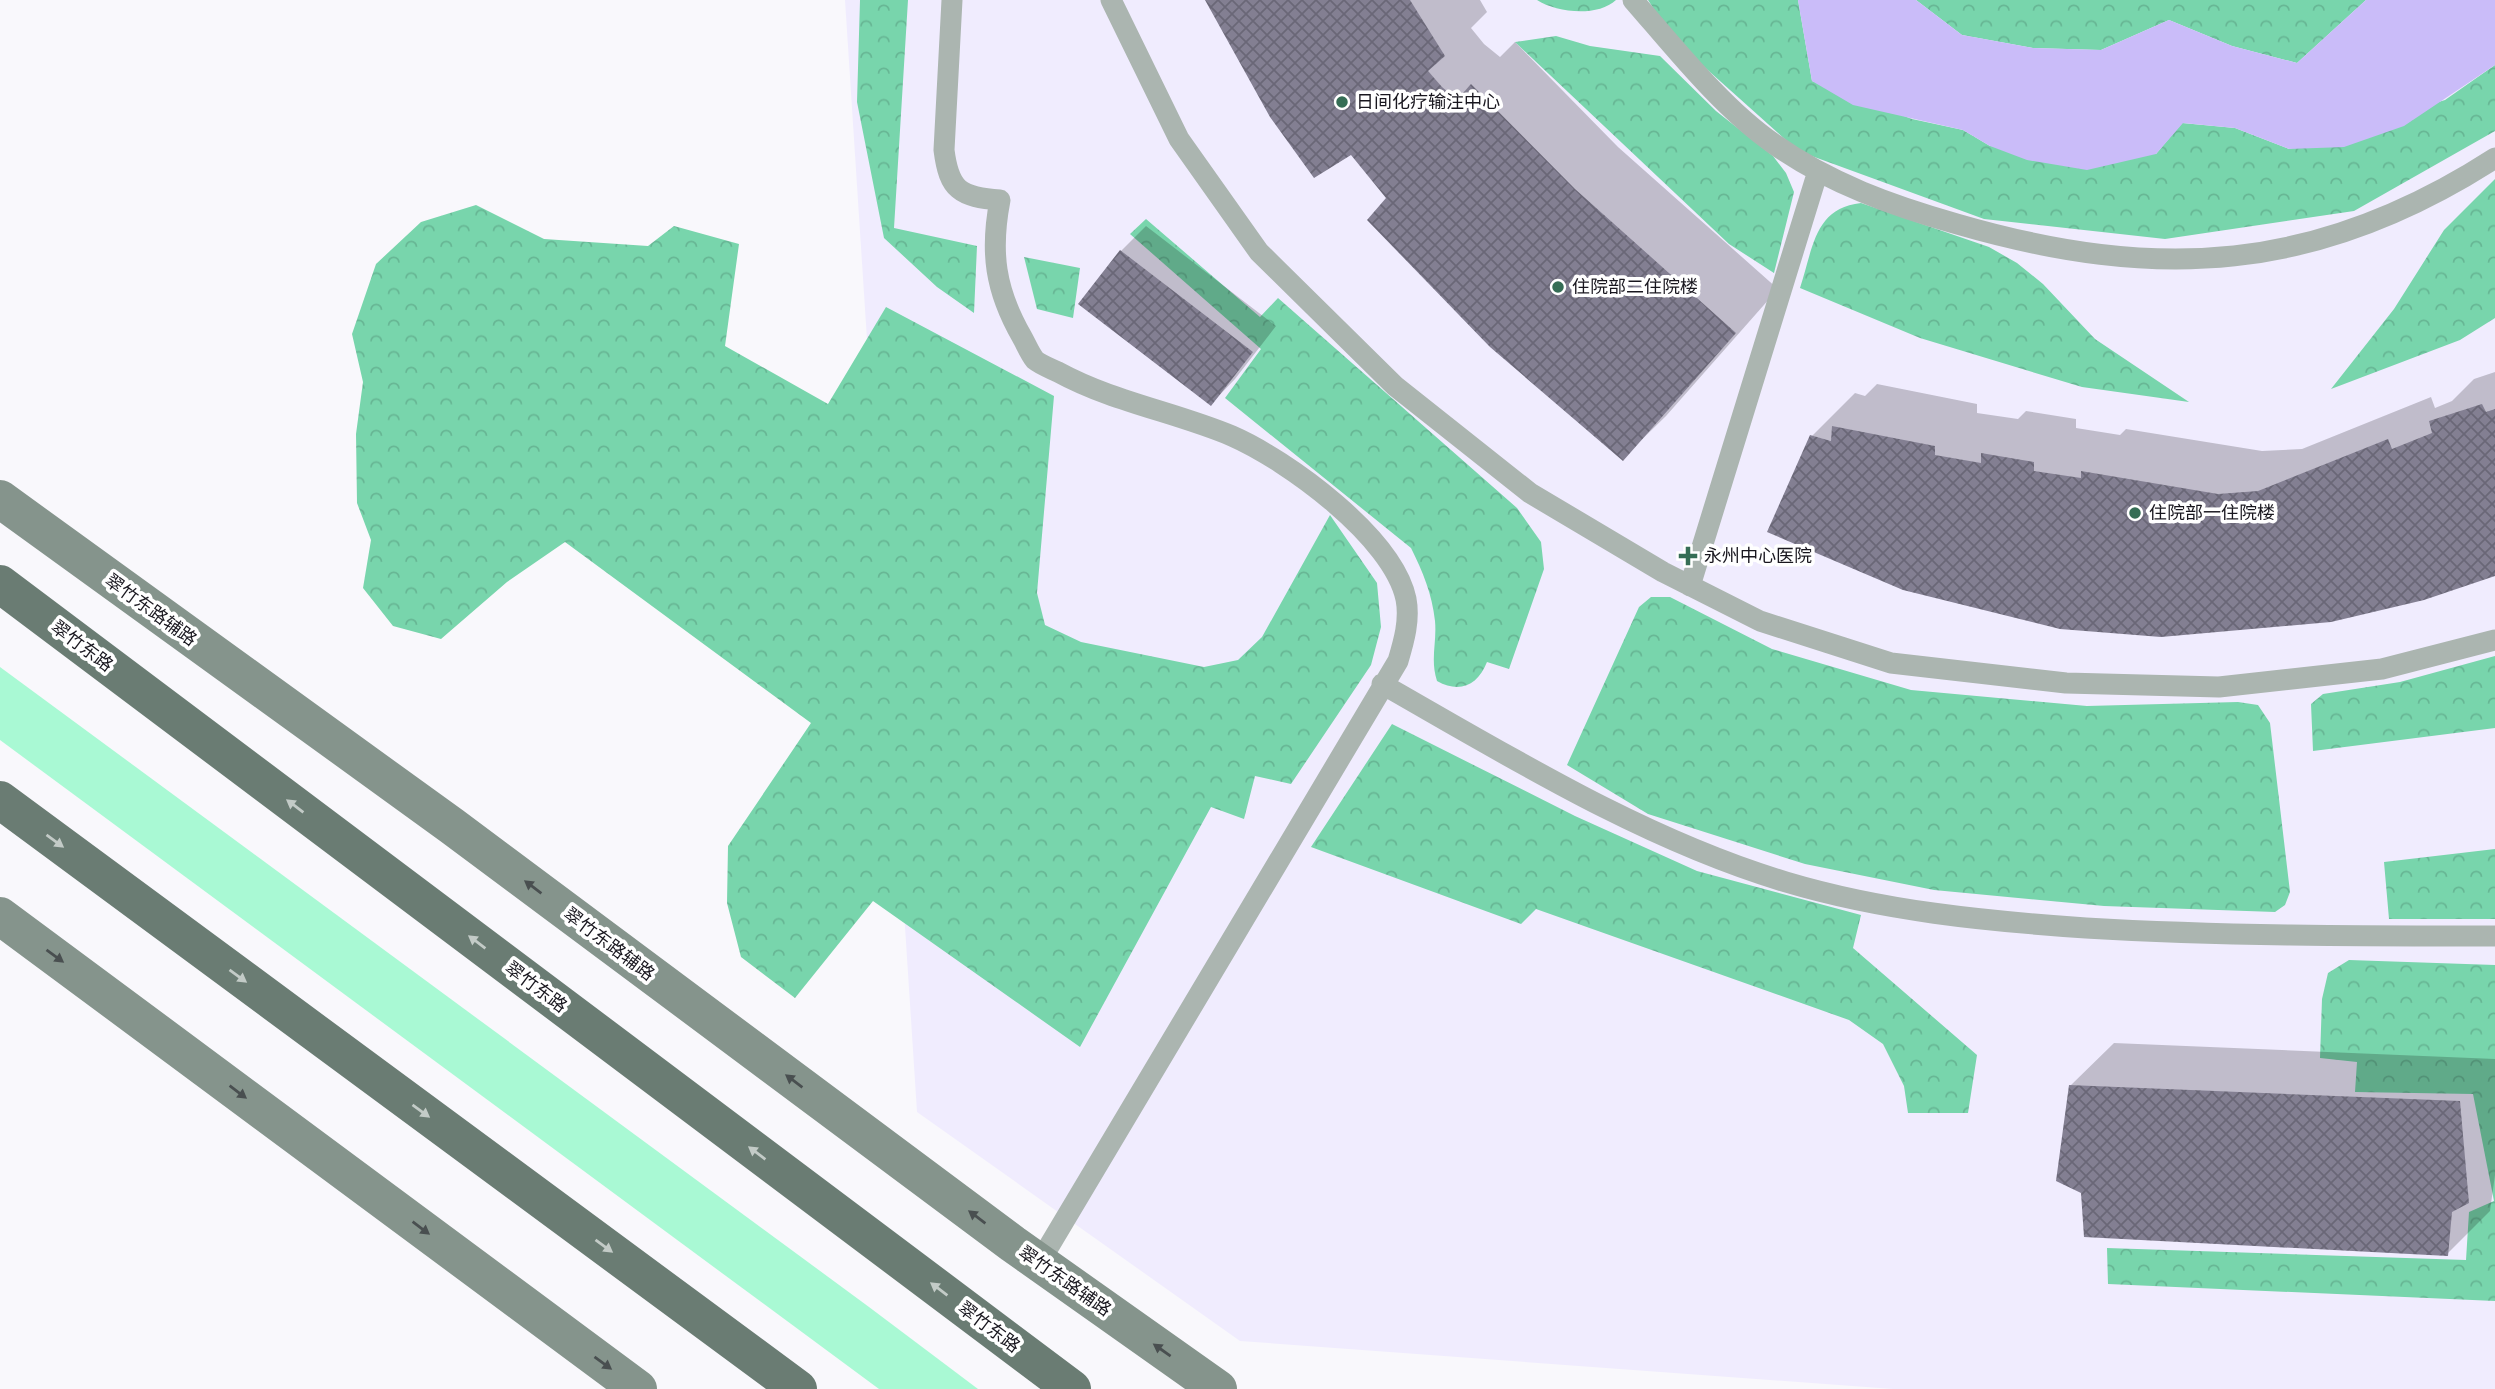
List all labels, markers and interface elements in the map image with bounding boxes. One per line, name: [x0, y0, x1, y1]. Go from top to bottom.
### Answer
place label: 日间化疗输注中心: [1356, 91, 1500, 113]
marker: 日间化疗输注中心: [1334, 94, 1350, 110]
place label: 住院部二住院楼: [1572, 276, 1698, 298]
marker: 住院部二住院楼: [1550, 279, 1566, 295]
place label: 住院部一住院楼: [2149, 502, 2275, 524]
marker: 住院部一住院楼: [2127, 505, 2143, 521]
place label: 永州中心医院: [1704, 545, 1812, 567]
marker: 永州中心医院: [1678, 546, 1698, 566]
street label: 翠竹东路辅路: [101, 569, 201, 651]
street label: 翠竹东路: [47, 616, 117, 676]
one-way arrow: [286, 799, 304, 813]
one-way arrow: [46, 833, 64, 847]
one-way arrow: [524, 880, 543, 894]
street label: 翠竹东路辅路: [559, 903, 659, 985]
one-way arrow: [468, 936, 486, 950]
one-way arrow: [46, 949, 64, 963]
street label: 翠竹东路: [501, 957, 571, 1017]
one-way arrow: [229, 969, 247, 983]
one-way arrow: [786, 1074, 804, 1089]
one-way arrow: [229, 1084, 247, 1098]
one-way arrow: [412, 1104, 430, 1118]
one-way arrow: [748, 1146, 766, 1160]
one-way arrow: [968, 1211, 986, 1225]
one-way arrow: [411, 1220, 429, 1235]
one-way arrow: [595, 1239, 613, 1253]
street label: 翠竹东路辅路: [1014, 1241, 1116, 1321]
one-way arrow: [930, 1282, 948, 1297]
street label: 翠竹东路: [954, 1297, 1024, 1357]
one-way arrow: [1153, 1343, 1171, 1357]
one-way arrow: [594, 1356, 612, 1370]

